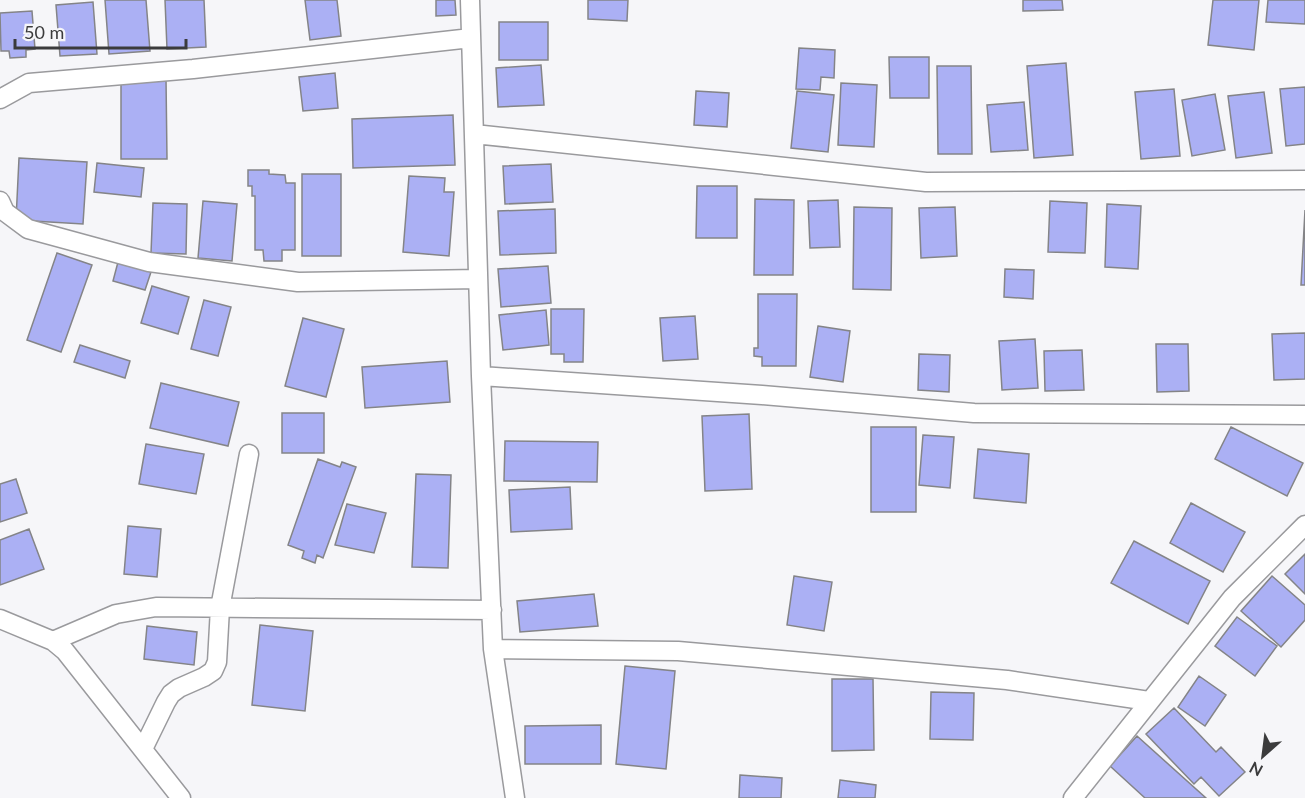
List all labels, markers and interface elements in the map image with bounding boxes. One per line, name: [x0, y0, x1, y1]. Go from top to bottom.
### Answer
scale bar: [15, 12, 186, 50]
text: 50 m: [24, 21, 64, 43]
north arrow: [1233, 726, 1293, 786]
text: N: [1246, 758, 1266, 781]

